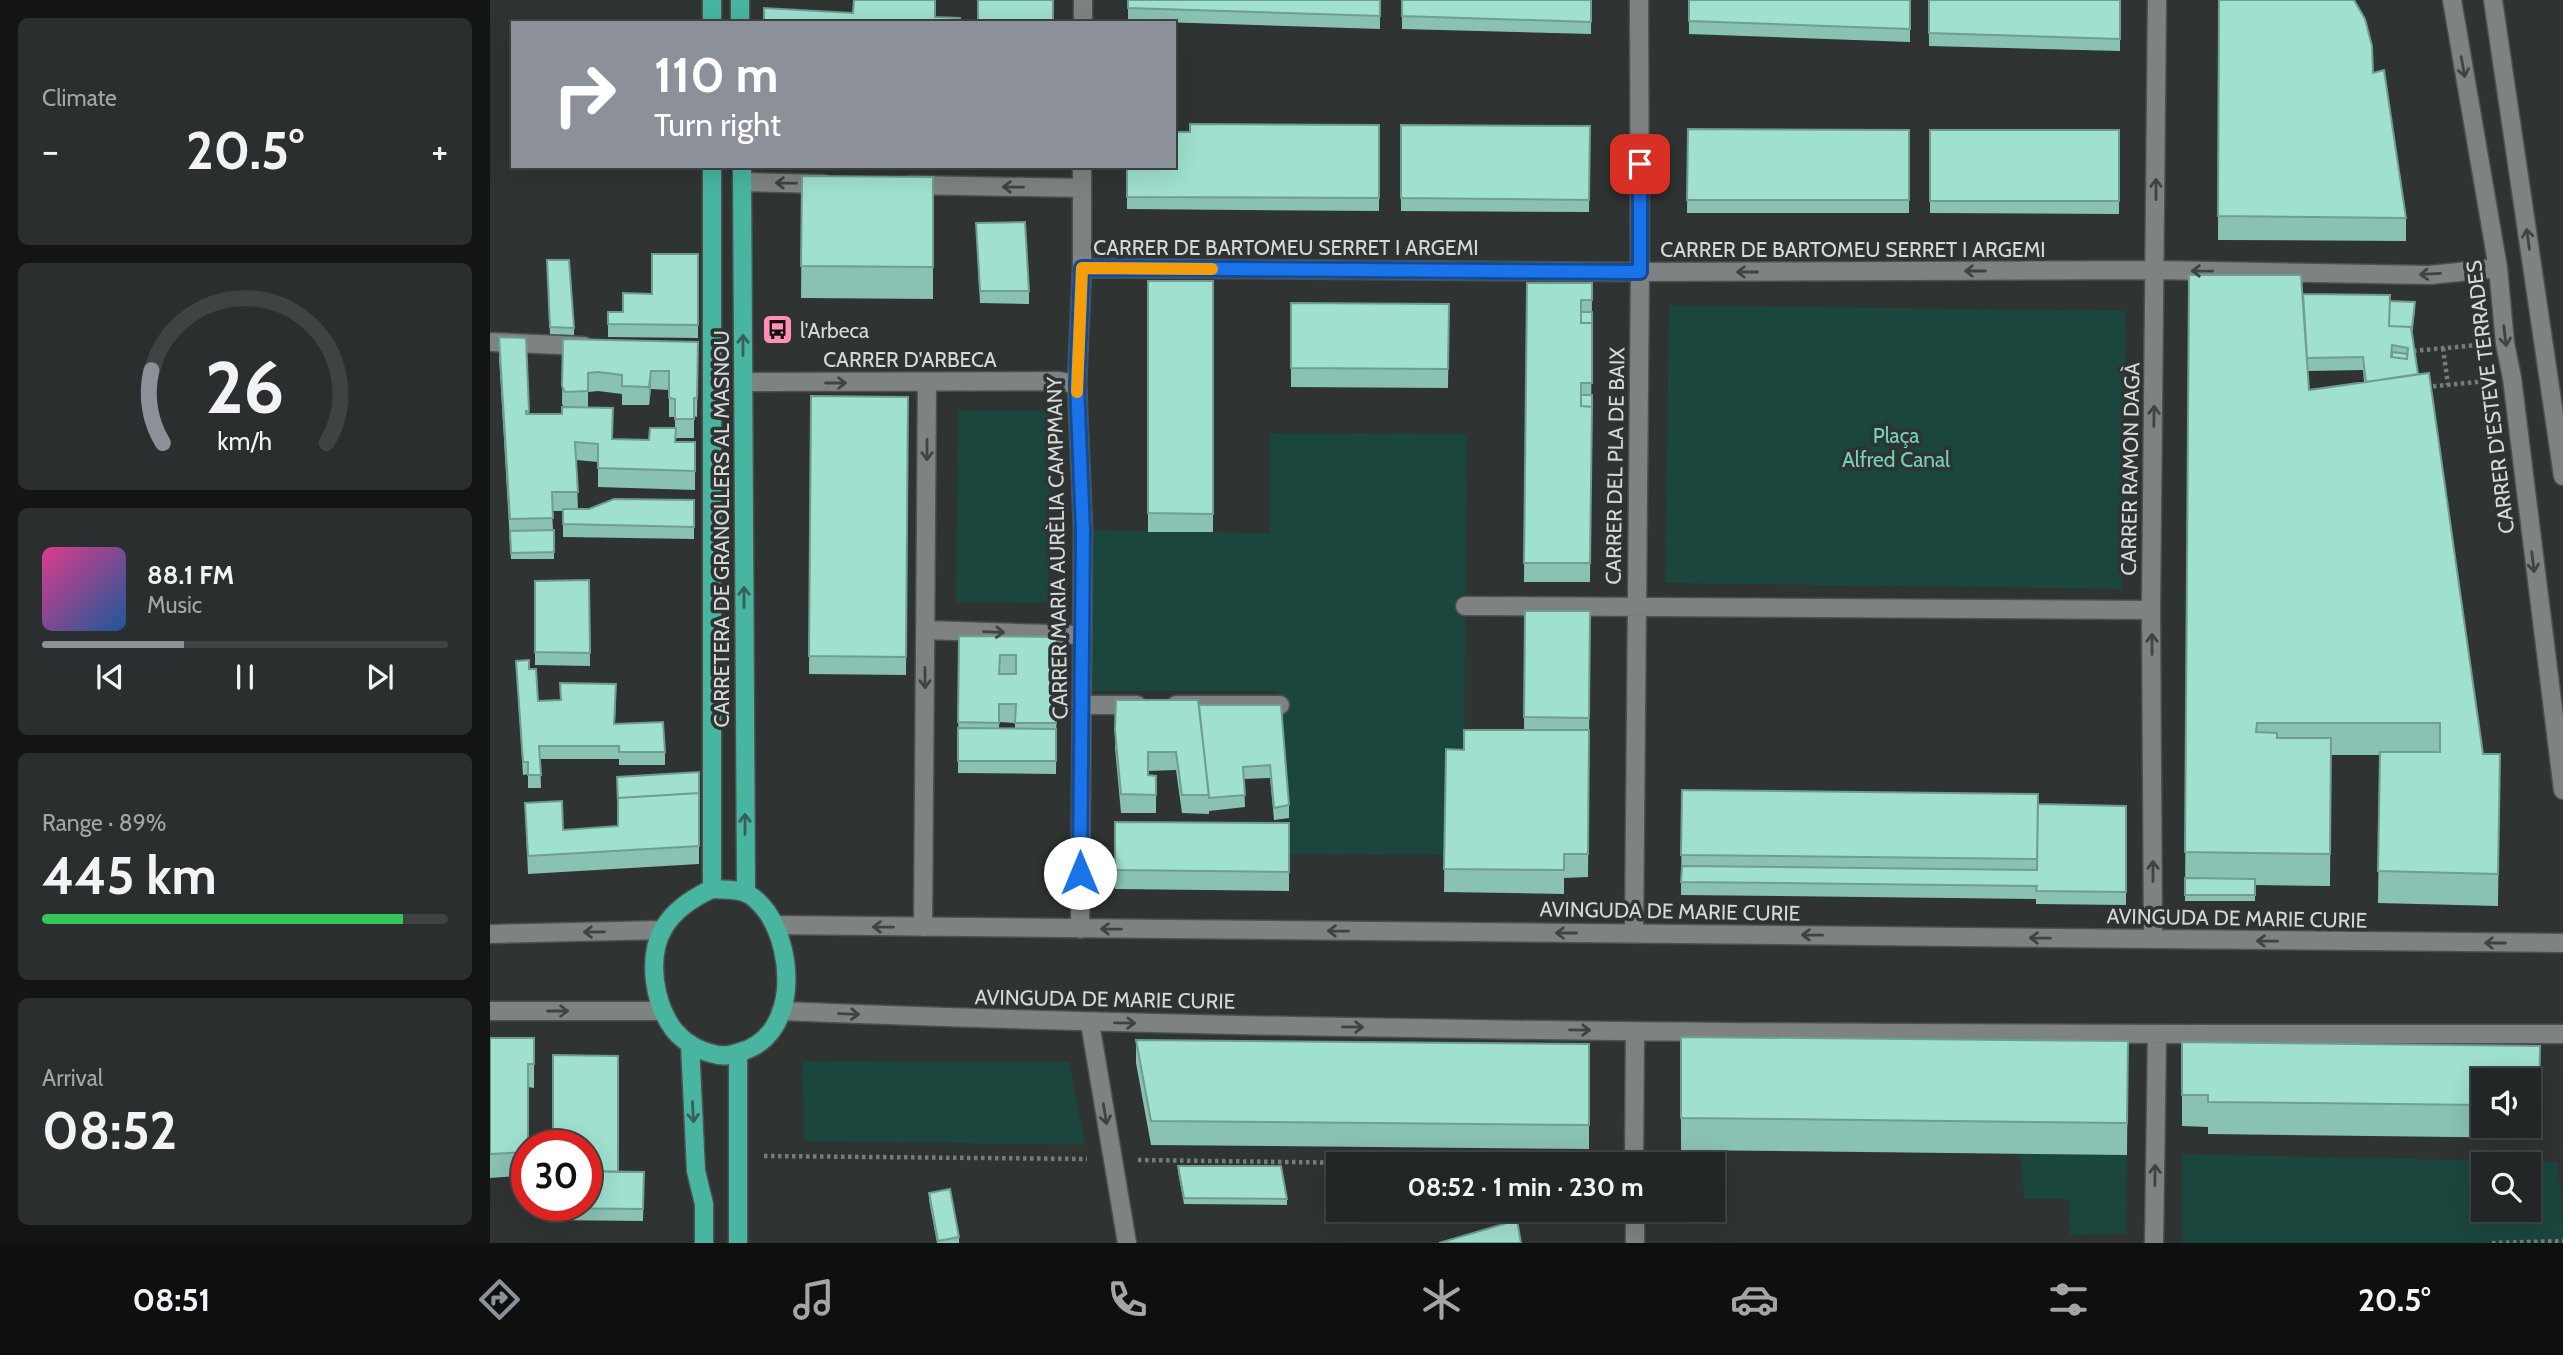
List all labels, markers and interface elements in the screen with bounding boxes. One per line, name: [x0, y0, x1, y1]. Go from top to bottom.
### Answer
text: 110 m: [654, 45, 778, 104]
icon: right: [539, 49, 630, 140]
one-way arrow: [2457, 55, 2470, 78]
text: Climate: [42, 84, 117, 112]
text: Turn right: [654, 105, 781, 144]
text: 20.5°: [186, 119, 304, 182]
text: −: [42, 127, 59, 174]
text: +: [431, 127, 448, 174]
pin: [1610, 134, 1670, 194]
icon: arrive: [1621, 145, 1659, 183]
one-way arrow: [775, 176, 798, 190]
one-way arrow: [2149, 177, 2163, 200]
one-way arrow: [1002, 180, 1025, 193]
one-way arrow: [2522, 228, 2535, 251]
street label: CARRER DE BARTOMEU SERRET I ARGEMI: [1093, 235, 1479, 260]
street label: CARRER DE BARTOMEU SERRET I ARGEMI: [1660, 237, 2046, 262]
street label: CARRER D'ESTEVE TERRADES: [2461, 259, 2519, 535]
one-way arrow: [1964, 264, 1987, 278]
one-way arrow: [2191, 264, 2214, 278]
one-way arrow: [1736, 265, 1759, 279]
one-way arrow: [2419, 268, 2442, 281]
bus stop icon: l'Arbeca: [760, 313, 794, 347]
place label: l'Arbeca: [800, 318, 869, 343]
one-way arrow: [2498, 324, 2511, 347]
street label: CARRETERA DE GRANOLLERS AL MASNOU: [709, 330, 734, 728]
one-way arrow: [736, 333, 750, 356]
text: 26: [205, 343, 285, 431]
street label: CARRER D'ARBECA: [823, 347, 997, 372]
street label: CARRER DEL PLA DE BAIX: [1600, 347, 1630, 585]
street label: CARRER RAMON DAGÀ: [2116, 362, 2144, 576]
street label: CARRER MARIA AURÈLIA CAMPMANY: [1041, 375, 1072, 720]
one-way arrow: [824, 376, 847, 390]
one-way arrow: [2147, 405, 2160, 428]
park label: Plaça Alfred Canal: [1842, 423, 1950, 472]
text: km/h: [218, 425, 272, 455]
one-way arrow: [920, 438, 934, 461]
one-way arrow: [2527, 550, 2540, 573]
text: 88.1 FM: [147, 559, 234, 591]
one-way arrow: [737, 585, 751, 608]
text: Music: [147, 591, 202, 619]
one-way arrow: [982, 625, 1005, 639]
one-way arrow: [2145, 632, 2158, 655]
icon: previous: [91, 658, 129, 696]
icon: pause: [226, 658, 264, 696]
icon: next: [361, 658, 399, 696]
one-way arrow: [918, 666, 932, 689]
text: Range · 89%: [42, 809, 166, 837]
one-way arrow: [738, 813, 752, 836]
position arrow: [1043, 836, 1117, 910]
text: 445 km: [42, 844, 217, 907]
one-way arrow: [2146, 860, 2160, 883]
street label: AVINGUDA DE MARIE CURIE: [1539, 896, 1801, 926]
street label: AVINGUDA DE MARIE CURIE: [2106, 903, 2368, 933]
one-way arrow: [872, 920, 895, 934]
one-way arrow: [1099, 922, 1122, 936]
one-way arrow: [1327, 924, 1350, 938]
one-way arrow: [583, 925, 606, 938]
one-way arrow: [1554, 926, 1577, 940]
one-way arrow: [1801, 929, 1824, 942]
one-way arrow: [2029, 931, 2052, 945]
one-way arrow: [2256, 934, 2279, 948]
one-way arrow: [2484, 936, 2507, 950]
street label: AVINGUDA DE MARIE CURIE: [974, 984, 1236, 1014]
one-way arrow: [546, 1004, 569, 1018]
one-way arrow: [837, 1007, 860, 1020]
one-way arrow: [1114, 1017, 1137, 1030]
one-way arrow: [1341, 1020, 1364, 1033]
one-way arrow: [1568, 1023, 1591, 1037]
text: Arrival: [42, 1064, 103, 1092]
map controls: [2471, 1068, 2541, 1222]
button: sound: [2471, 1068, 2541, 1138]
text: 08:52: [42, 1099, 177, 1162]
one-way arrow: [686, 1101, 699, 1124]
one-way arrow: [1099, 1103, 1112, 1125]
speed limit sign: 30: [511, 1130, 602, 1221]
button: search: [2471, 1152, 2541, 1222]
one-way arrow: [2148, 1164, 2162, 1187]
text: 08:52 · 1 min · 230 m: [1407, 1171, 1644, 1203]
icon: directions: [475, 1275, 524, 1324]
icon: music: [789, 1275, 838, 1324]
icon: phone: [1103, 1275, 1152, 1324]
icon: climate: [1417, 1275, 1466, 1324]
icon: car: [1730, 1275, 1779, 1324]
icon: filters: [2044, 1275, 2093, 1324]
text: 08:51: [132, 1280, 210, 1319]
text: 20.5°: [2358, 1280, 2431, 1319]

